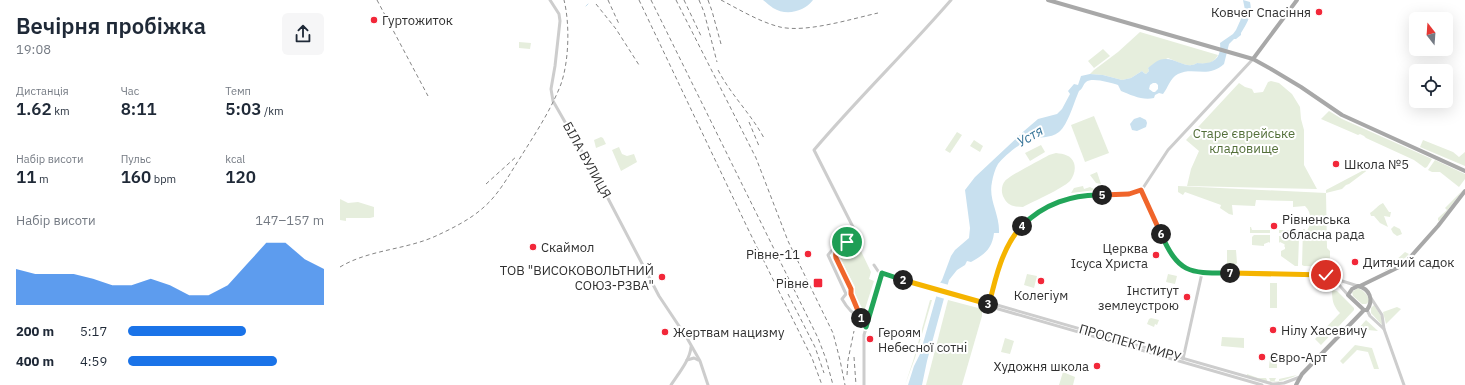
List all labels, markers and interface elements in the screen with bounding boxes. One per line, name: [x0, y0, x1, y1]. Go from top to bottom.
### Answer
place label: Ковчег Спасіння: [1211, 4, 1311, 21]
marker: Ковчег Спасіння: [1314, 7, 1324, 17]
text: Вечірня пробіжка: [16, 11, 206, 40]
place label: Гуртожиток: [382, 12, 453, 29]
north arrow: [1409, 12, 1453, 56]
map controls: [1409, 12, 1453, 108]
button: share: [282, 13, 324, 55]
marker: Гуртожиток: [369, 15, 379, 25]
text: 19:08: [16, 41, 51, 58]
button: locate: [1409, 64, 1453, 108]
text: Дистанція: [16, 84, 69, 98]
text: Час: [121, 84, 139, 98]
text: Темп: [225, 84, 251, 98]
text: 1.62: [16, 98, 52, 120]
text: 8:11: [121, 98, 157, 120]
text: 5:03: [225, 98, 261, 120]
text: km: [52, 104, 70, 118]
text: /km: [261, 104, 284, 118]
street label: БІЛА ВУЛИЦЯ: [559, 119, 615, 201]
water label: Устя: [1014, 121, 1046, 151]
park label: Старе єврейське кладовище: [1193, 125, 1295, 157]
text: Набір висоти: [16, 152, 83, 166]
text: Пульс: [121, 152, 151, 166]
text: kcal: [225, 152, 245, 166]
place label: Школа №5: [1344, 156, 1409, 173]
marker: Школа №5: [1331, 159, 1341, 169]
text: 11: [16, 166, 36, 188]
text: 160: [121, 166, 151, 188]
text: 120: [225, 166, 256, 188]
text: m: [36, 172, 49, 186]
text: bpm: [151, 172, 176, 186]
pin: 5: [1092, 185, 1112, 205]
text: 5: [1099, 188, 1105, 202]
place label: Рівненська обласна рада: [1282, 211, 1365, 243]
text: Набір висоти: [16, 212, 96, 229]
text: 147–157 m: [255, 212, 324, 229]
pin: 4: [1012, 216, 1032, 236]
text: 4: [1019, 219, 1025, 233]
marker: Рівненська обласна рада: [1269, 221, 1279, 231]
pin: 6: [1151, 224, 1171, 244]
pin: [830, 225, 864, 259]
text: 6: [1158, 227, 1164, 241]
icon: arrive: [836, 231, 858, 253]
place label: Скаймол: [541, 239, 594, 256]
place label: Церква Ісуса Христа: [1071, 240, 1148, 272]
marker: Скаймол: [528, 242, 538, 252]
place label: Рівне-11: [746, 246, 800, 263]
marker: Рівне-11: [803, 249, 813, 259]
marker: Церква Ісуса Христа: [1151, 250, 1161, 260]
place label: Дитячий садок: [1363, 254, 1454, 271]
marker: Дитячий садок: [1350, 257, 1360, 267]
pin: [1309, 258, 1343, 292]
place label: ТОВ "ВИСОКОВОЛЬТНИЙ СОЮЗ-РЗВА": [500, 262, 654, 294]
pin: 7: [1220, 263, 1240, 283]
icon: check: [1315, 264, 1337, 286]
text: 7: [1227, 266, 1233, 280]
pin: 2: [893, 270, 913, 290]
marker: ТОВ "ВИСОКОВОЛЬТНИЙ СОЮЗ-РЗВА": [657, 272, 667, 282]
text: 2: [900, 273, 906, 287]
place label: Рівне: [776, 275, 809, 292]
marker: Колегіум: [1036, 276, 1046, 286]
marker: Рівне: [812, 277, 824, 289]
place label: Інститут землеустрою: [1098, 282, 1179, 314]
place label: Колегіум: [1014, 287, 1068, 304]
marker: Інститут землеустрою: [1182, 292, 1192, 302]
pin: 3: [978, 294, 998, 314]
text: 3: [985, 297, 991, 311]
pin: 1: [851, 308, 871, 328]
text: 1: [858, 311, 864, 325]
street label: ПРОСПЕКТ МИРУ: [1077, 320, 1183, 366]
place label: Нілу Хасевичу: [1281, 322, 1368, 339]
text: 200 m: [16, 323, 54, 340]
text: 5:17: [80, 323, 107, 340]
place label: Жертвам нацизму: [673, 324, 785, 341]
place label: Героям Небесної сотні: [878, 324, 967, 356]
marker: Нілу Хасевичу: [1268, 325, 1278, 335]
marker: Жертвам нацизму: [660, 327, 670, 337]
marker: Героям Небесної сотні: [865, 334, 875, 344]
place label: Євро-Арт: [1270, 349, 1327, 366]
marker: Євро-Арт: [1257, 352, 1267, 362]
text: 400 m: [16, 353, 54, 370]
text: 4:59: [80, 353, 107, 370]
place label: Художня школа: [994, 358, 1089, 375]
marker: Художня школа: [1092, 361, 1102, 371]

